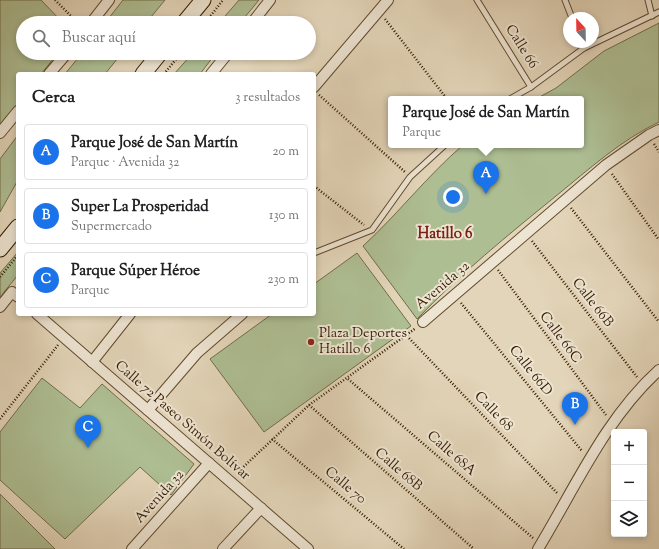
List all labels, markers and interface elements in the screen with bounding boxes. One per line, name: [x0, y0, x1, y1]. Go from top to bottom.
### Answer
north arrow: [563, 12, 599, 48]
search box: [16, 16, 316, 60]
street label: Calle 66: [500, 21, 542, 73]
icon: search: [30, 27, 52, 49]
text: Buscar aquí: [62, 28, 136, 49]
text: Cerca: [32, 86, 75, 110]
text: 3 resultados: [235, 89, 300, 107]
popup: [388, 96, 584, 148]
text: Parque José de San Martín: [402, 103, 570, 124]
text: Parque: [402, 124, 441, 142]
text: Parque José de San Martín: [71, 133, 238, 154]
text: A: [41, 143, 51, 161]
text: 20 m: [273, 143, 299, 161]
text: Parque · Avenida 32: [71, 154, 179, 172]
pin: A: [473, 161, 499, 194]
your location: [443, 187, 463, 207]
text: Super La Prosperidad: [71, 197, 209, 218]
text: B: [42, 207, 50, 225]
text: 130 m: [269, 207, 299, 225]
text: Supermercado: [71, 218, 152, 236]
district label: Hatillo 6: [417, 224, 473, 245]
street label: Avenida 32: [411, 257, 475, 315]
text: Parque Súper Héroe: [71, 261, 200, 282]
text: C: [41, 271, 51, 289]
text: 230 m: [267, 271, 299, 289]
street label: Calle 66B: [566, 274, 618, 332]
text: Parque: [71, 282, 110, 300]
street label: Calle 66C: [534, 308, 586, 368]
place label: Plaza Deportes Hatillo 6: [319, 324, 407, 360]
marker: Plaza Deportes Hatillo 6: [306, 337, 316, 347]
street label: Calle 66D: [503, 341, 557, 401]
street label: Calle 72 Paseo Simón Bolívar: [110, 356, 255, 486]
street label: Calle 68: [469, 388, 517, 436]
pin: B: [562, 392, 588, 425]
pin: C: [75, 415, 101, 448]
street label: Calle 68A: [422, 427, 481, 482]
map controls: [611, 429, 647, 537]
button: +: [611, 429, 647, 465]
street label: Calle 68B: [370, 444, 426, 497]
street label: Calle 70: [320, 463, 370, 509]
button: −: [611, 465, 647, 501]
street label: Avenida 32: [131, 466, 190, 528]
button: layers: [611, 501, 647, 537]

